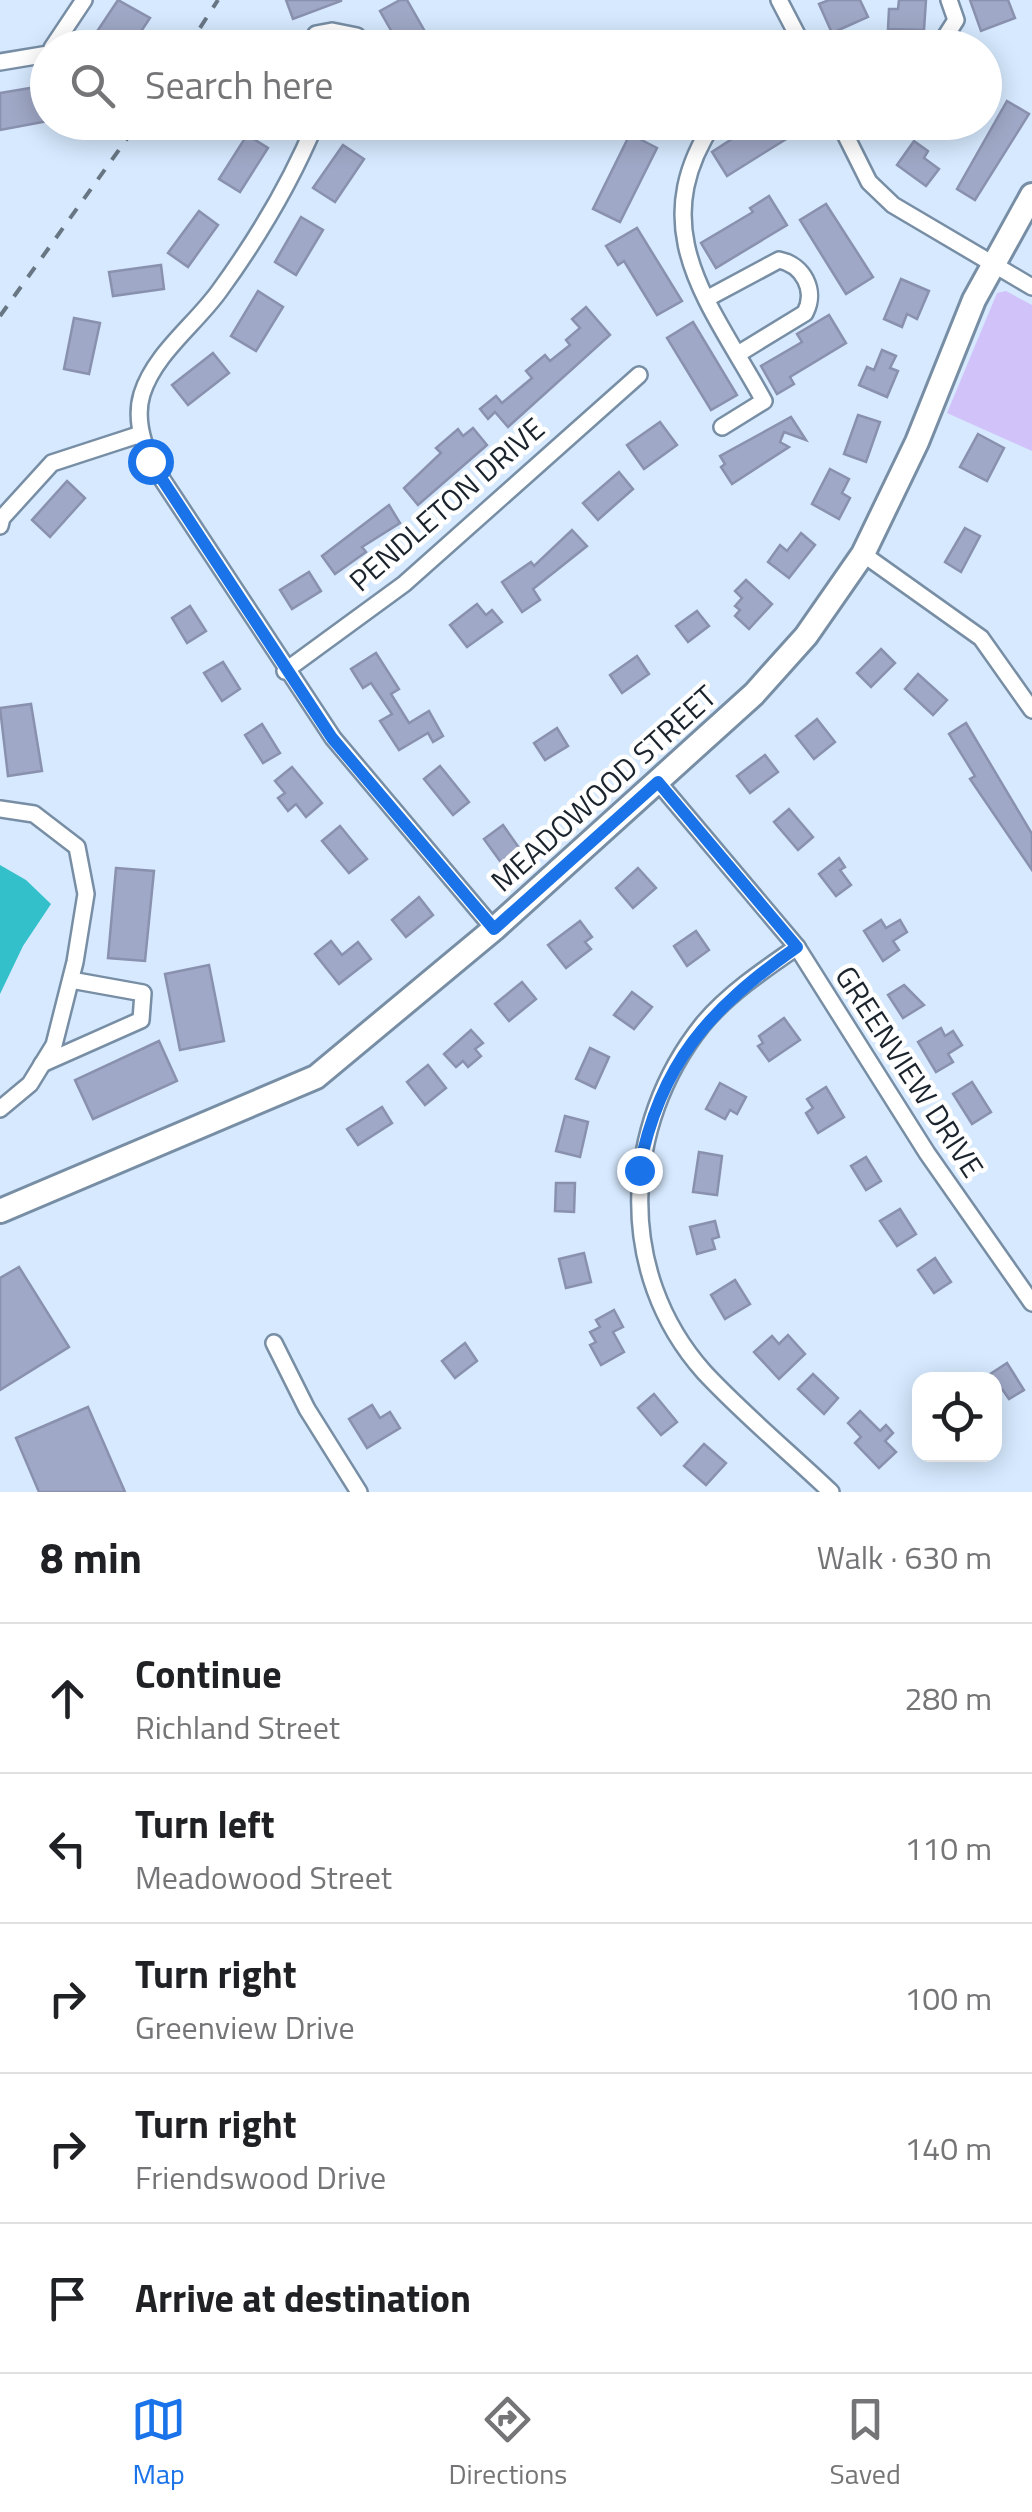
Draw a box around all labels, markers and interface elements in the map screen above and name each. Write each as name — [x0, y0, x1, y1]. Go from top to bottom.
search box — [30, 30, 1002, 140]
text: Search here — [145, 56, 333, 114]
icon: search — [65, 58, 120, 113]
street label: PENDLETON DRIVE — [338, 406, 554, 602]
route start — [128, 439, 174, 485]
street label: MEADOWOOD STREET — [480, 674, 727, 902]
street label: GREENVIEW DRIVE — [824, 956, 996, 1186]
route end — [617, 1148, 663, 1194]
map controls — [912, 1372, 1002, 1462]
button: locate — [912, 1372, 1002, 1462]
text: 8 min — [40, 1525, 142, 1589]
text: Walk · 630 m — [817, 1533, 992, 1581]
text: Continue — [135, 1645, 282, 1703]
icon: ahead — [40, 1671, 95, 1726]
text: 280 m — [904, 1674, 992, 1722]
text: Richland Street — [135, 1703, 340, 1751]
text: Turn left — [135, 1795, 275, 1853]
icon: left — [40, 1821, 95, 1876]
text: 110 m — [904, 1824, 992, 1872]
text: Meadowood Street — [135, 1853, 392, 1901]
text: Turn right — [135, 1945, 297, 2003]
icon: right — [40, 1971, 95, 2026]
text: 100 m — [904, 1974, 992, 2022]
text: Greenview Drive — [135, 2003, 355, 2051]
text: Turn right — [135, 2095, 297, 2153]
icon: right — [40, 2121, 95, 2176]
text: 140 m — [904, 2124, 992, 2172]
text: Friendswood Drive — [135, 2153, 386, 2201]
text: Arrive at destination — [135, 2269, 471, 2327]
icon: arrive — [40, 2271, 95, 2326]
tab: Map — [131, 2392, 186, 2495]
tab: Directions — [448, 2392, 567, 2495]
tab: Saved — [830, 2392, 901, 2495]

